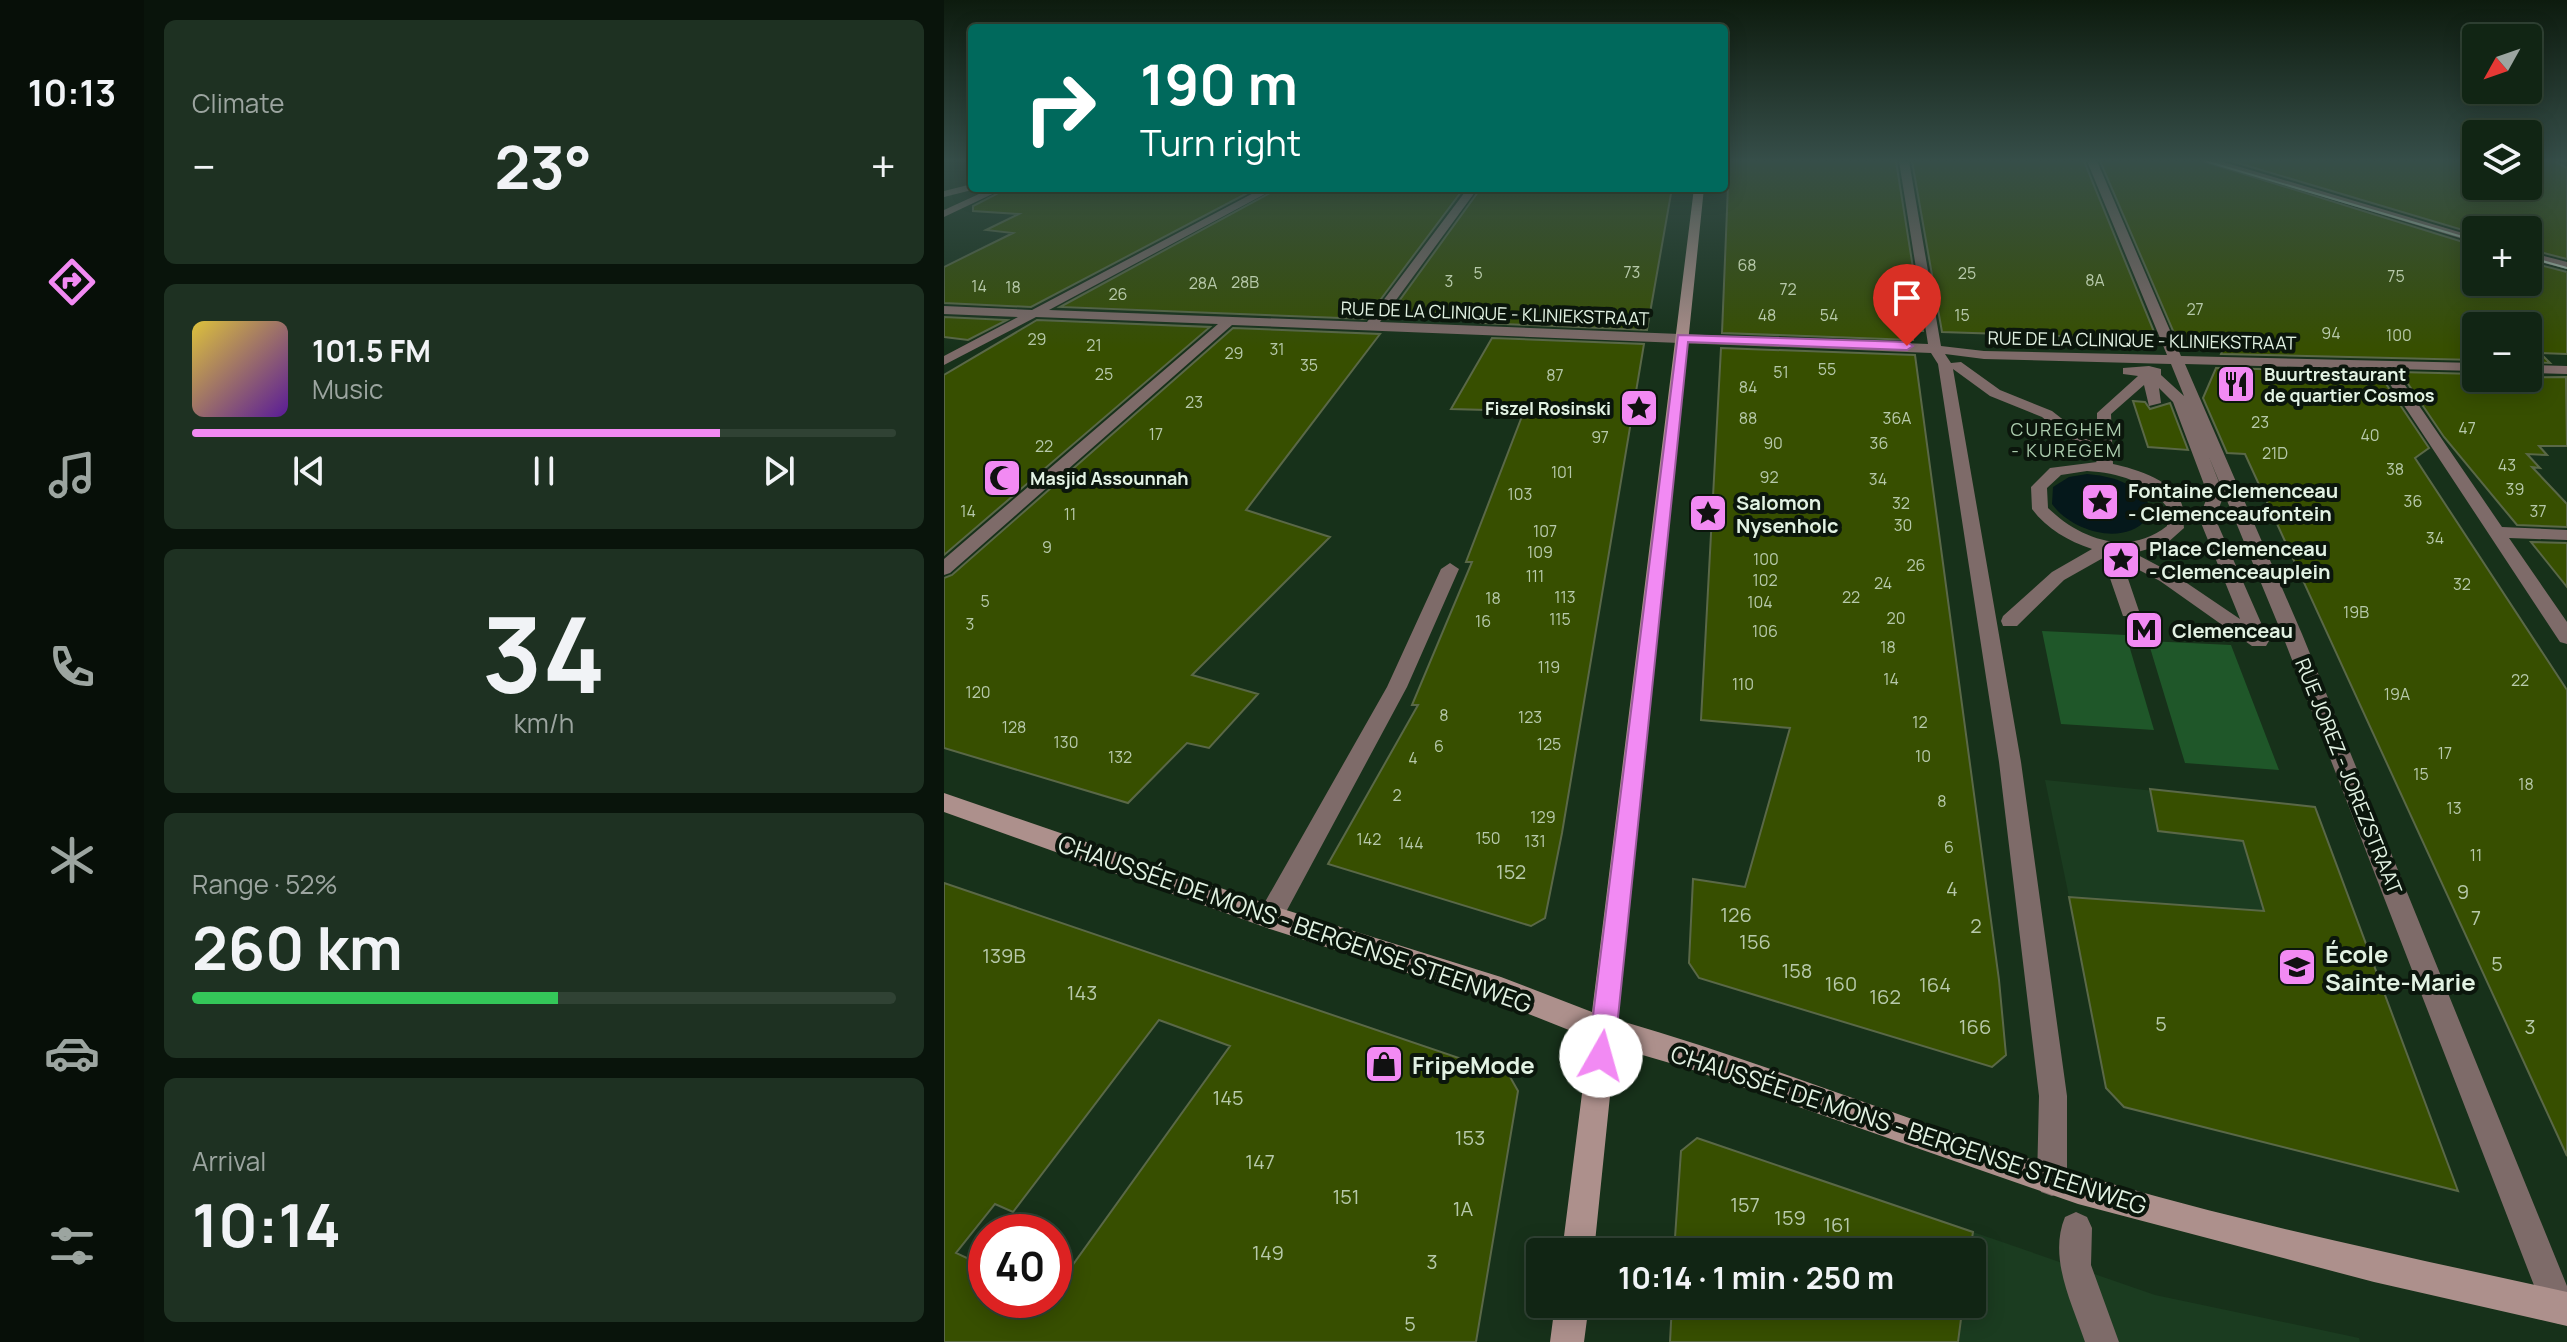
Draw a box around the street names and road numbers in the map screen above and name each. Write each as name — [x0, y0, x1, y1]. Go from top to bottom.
street label: RUE DE LA CLINIQUE - KLINIEKSTRAAT — [1340, 296, 1650, 330]
street label: RUE DE LA CLINIQUE - KLINIEKSTRAAT — [1987, 325, 2297, 355]
street label: RUE JOREZ - JOREZSTRAAT — [2289, 654, 2409, 898]
street label: CHAUSSÉE DE MONS - BERGENSE STEENWEG — [1054, 826, 1536, 1020]
street label: CHAUSSÉE DE MONS - BERGENSE STEENWEG — [1667, 1036, 2151, 1222]

